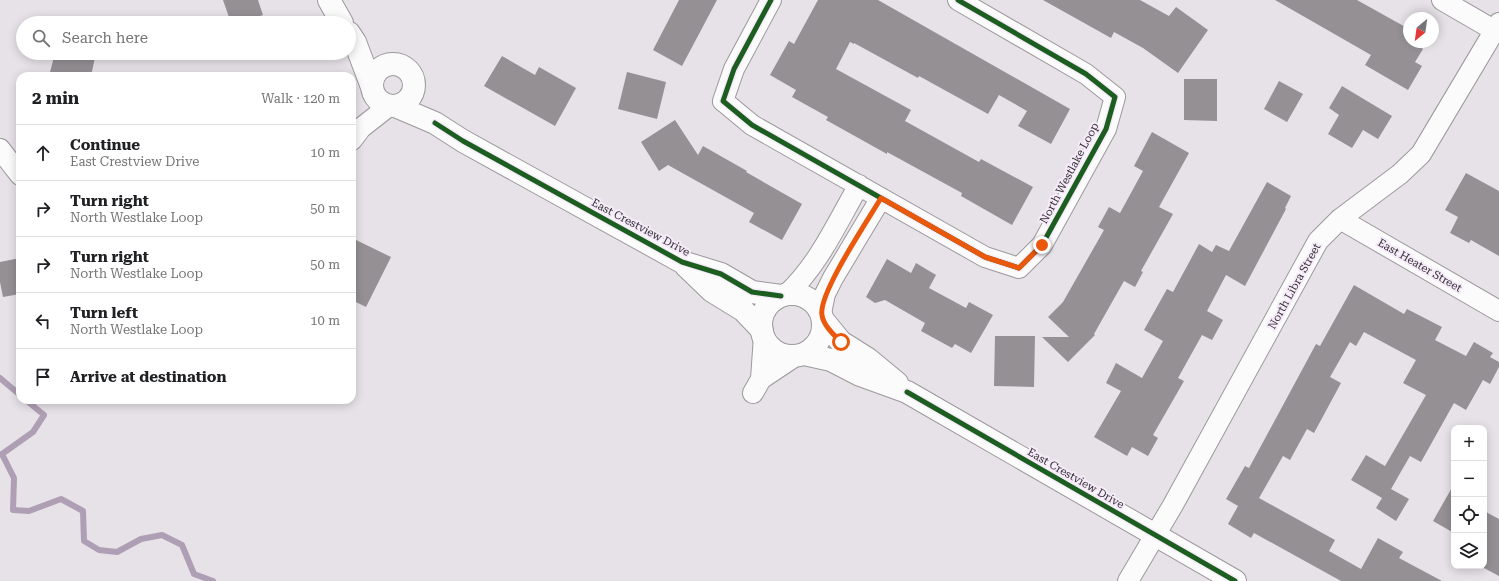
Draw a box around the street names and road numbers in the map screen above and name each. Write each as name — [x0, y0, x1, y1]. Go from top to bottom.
street label: North Westlake Loop — [1037, 120, 1102, 226]
street label: East Crestview Drive — [589, 196, 692, 259]
street label: East Heater Street — [1375, 236, 1464, 295]
street label: North Libra Street — [1265, 241, 1323, 331]
street label: East Crestview Drive — [1025, 445, 1126, 511]

